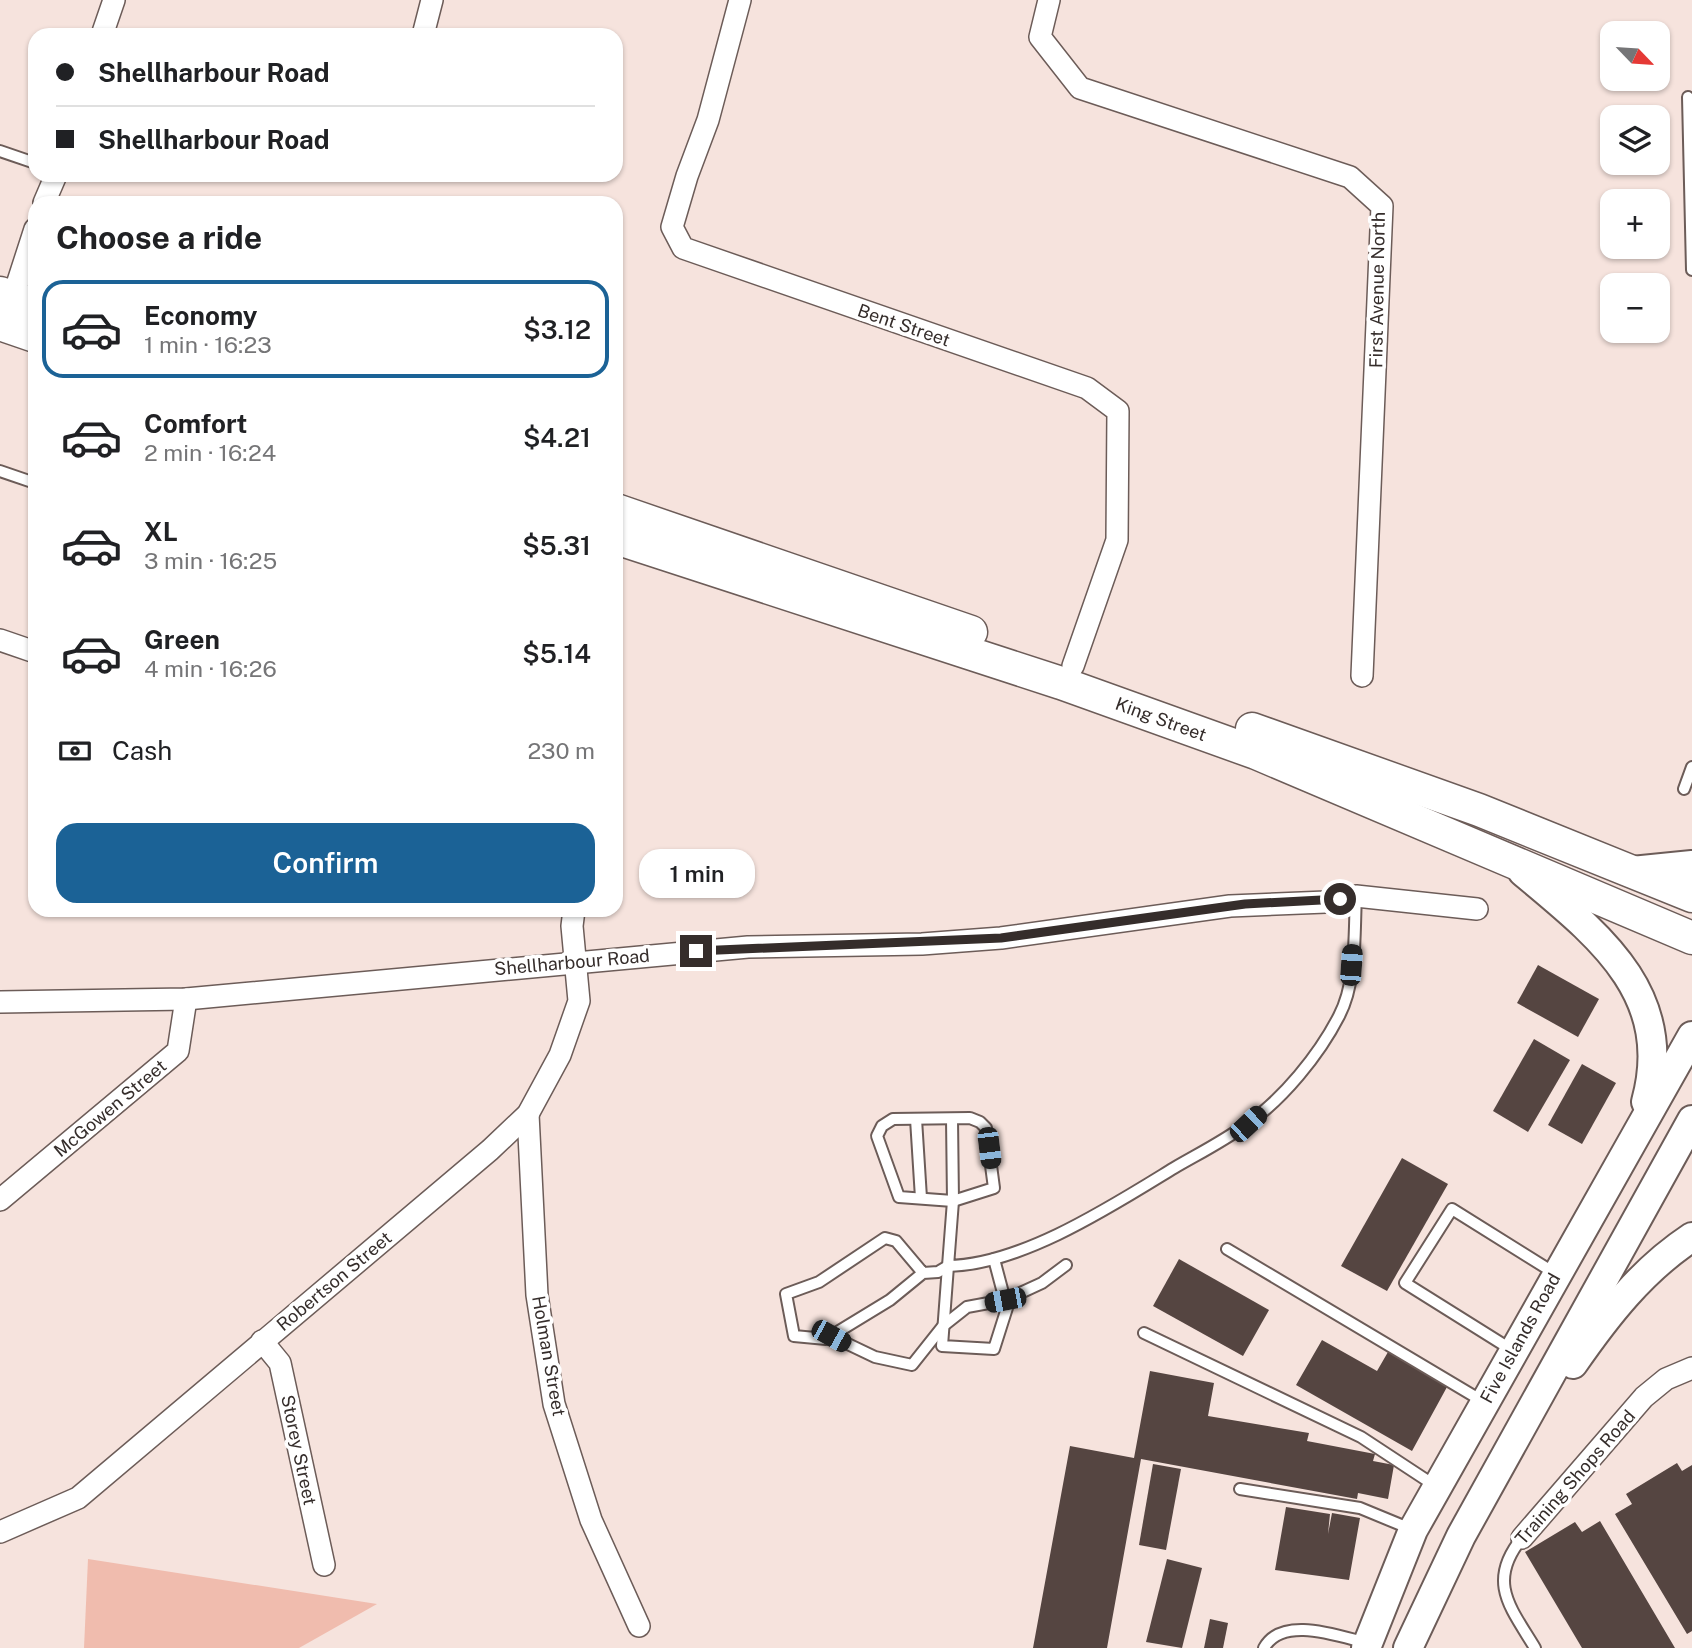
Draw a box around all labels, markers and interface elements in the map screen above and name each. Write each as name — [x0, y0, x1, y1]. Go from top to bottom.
north arrow — [1600, 21, 1670, 91]
map controls — [1600, 21, 1670, 343]
text: Shellharbour Road — [98, 57, 330, 88]
button: layers — [1600, 105, 1670, 175]
text: Shellharbour Road — [98, 124, 330, 155]
button: + — [1600, 189, 1670, 259]
street label: First Avenue North — [1365, 212, 1389, 368]
text: Choose a ride — [56, 219, 262, 256]
button: − — [1600, 273, 1670, 343]
icon: car — [60, 298, 123, 361]
street label: Bent Street — [855, 299, 953, 351]
text: Economy — [144, 300, 257, 331]
text: $3.12 — [523, 314, 591, 345]
text: 1 min · 16:23 — [144, 331, 272, 358]
icon: car — [60, 406, 123, 469]
text: Comfort — [144, 408, 247, 439]
text: $4.21 — [523, 422, 591, 453]
text: 2 min · 16:24 — [144, 439, 276, 466]
icon: car — [60, 514, 123, 577]
text: XL — [144, 516, 178, 547]
text: $5.31 — [522, 530, 591, 561]
text: 3 min · 16:25 — [144, 547, 277, 574]
icon: car — [60, 622, 123, 685]
text: Green — [144, 624, 220, 655]
text: $5.14 — [522, 638, 591, 669]
text: 4 min · 16:26 — [144, 655, 277, 682]
street label: King Street — [1113, 693, 1209, 745]
icon: cash — [56, 732, 94, 770]
text: Cash — [112, 735, 172, 766]
text: 230 m — [527, 737, 595, 764]
button: Confirm — [56, 823, 595, 903]
callout: 1 min — [638, 850, 754, 898]
text: 1 min — [670, 860, 724, 887]
route start — [1324, 883, 1356, 915]
route end — [680, 935, 712, 967]
car — [1340, 943, 1363, 987]
street label: Shellharbour Road — [493, 945, 651, 979]
street label: McGowen Street — [50, 1055, 170, 1161]
car — [1226, 1102, 1271, 1146]
car — [977, 1126, 1002, 1170]
street label: Robertson Street — [272, 1227, 396, 1335]
street label: Five Islands Road — [1476, 1269, 1564, 1407]
car — [983, 1286, 1028, 1314]
street label: Holman Street — [528, 1294, 570, 1418]
car — [808, 1317, 855, 1355]
street label: Storey Street — [277, 1393, 321, 1507]
street label: Training Shops Road — [1511, 1405, 1639, 1549]

